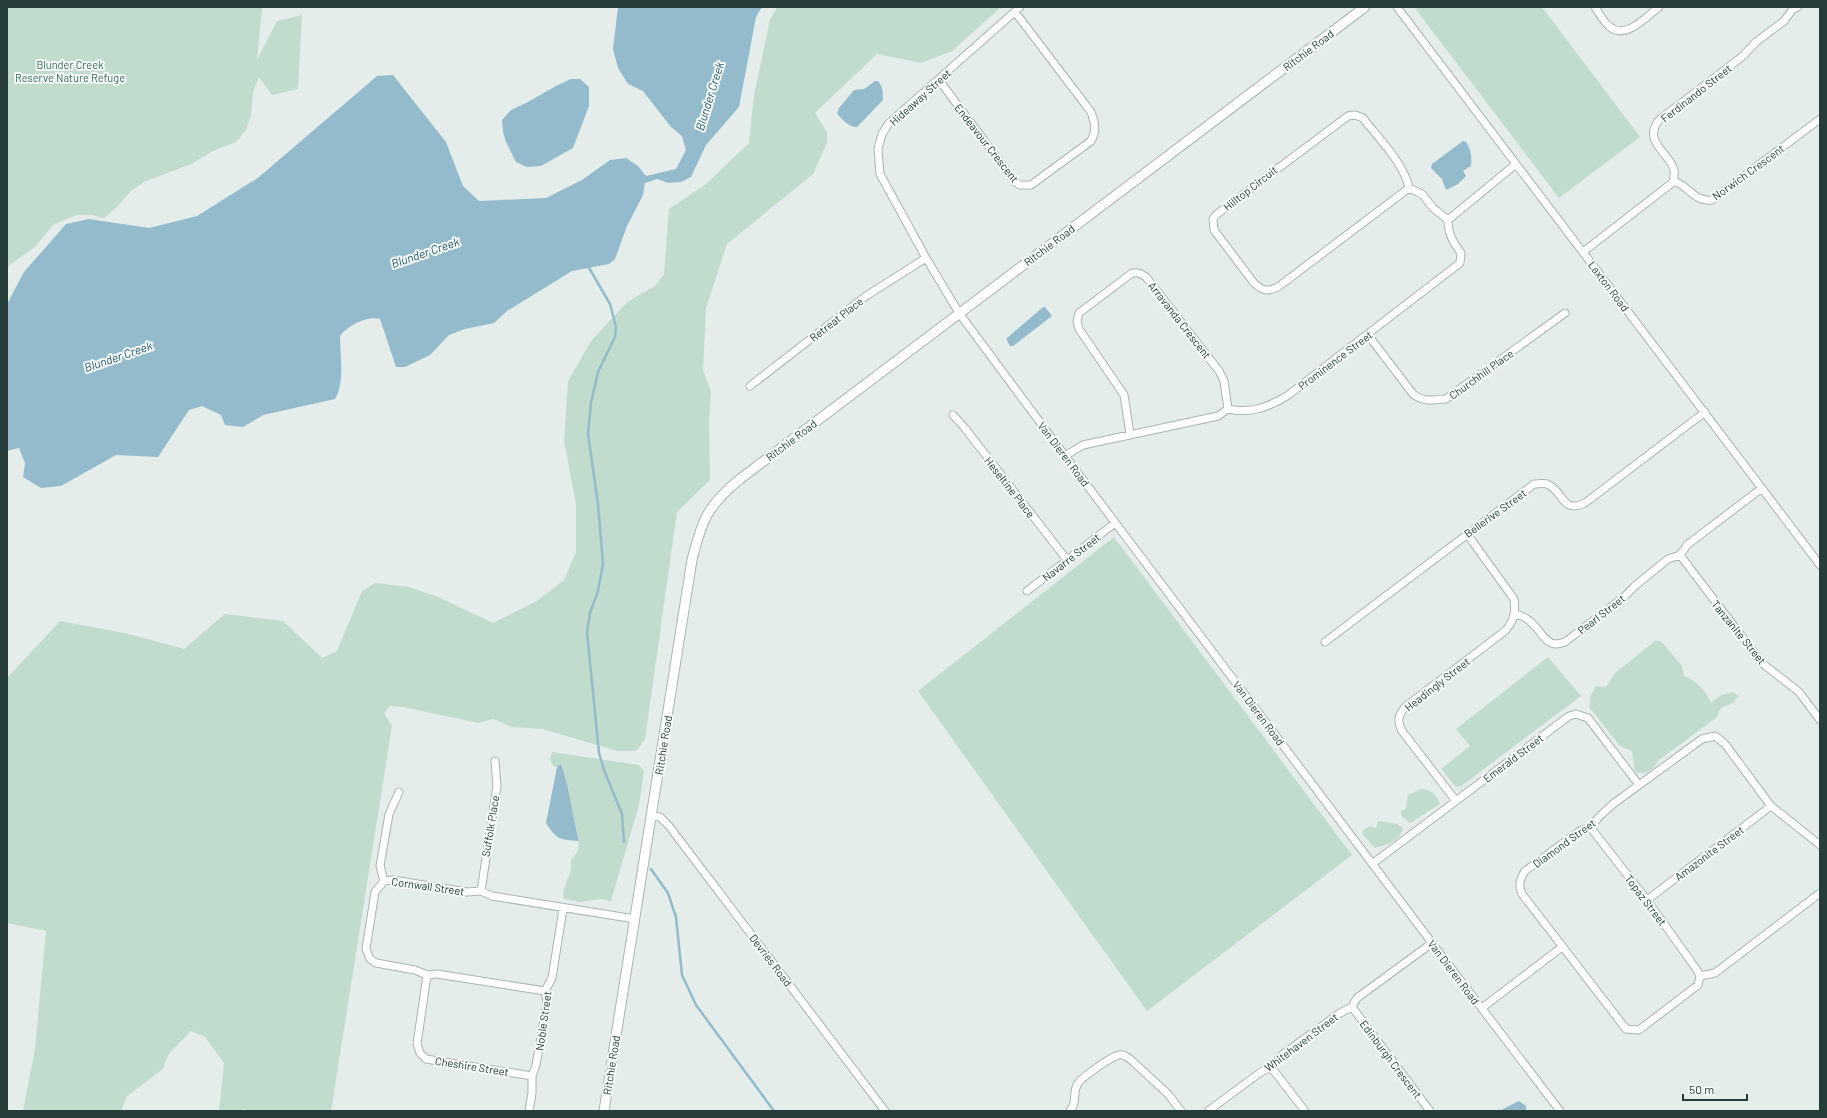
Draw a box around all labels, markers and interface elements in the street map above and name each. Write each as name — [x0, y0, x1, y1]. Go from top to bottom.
street label: Ritchie Road — [1280, 27, 1336, 73]
park label: Blunder Creek Reserve Nature Refuge — [15, 58, 125, 84]
water label: Blunder Creek — [692, 60, 726, 132]
street label: Ferdinando Street — [1658, 61, 1734, 125]
street label: Hideaway Street — [887, 66, 953, 128]
street label: Endeavour Crescent — [952, 101, 1022, 185]
street label: Norwich Crescent — [1710, 142, 1786, 202]
street label: Hilltop Circuit — [1220, 163, 1280, 213]
street label: Ritchie Road — [1021, 222, 1077, 268]
water label: Blunder Creek — [389, 234, 461, 270]
street label: Laxton Road — [1586, 258, 1632, 314]
street label: Arravanda Crescent — [1146, 279, 1214, 361]
street label: Retreat Place — [807, 294, 865, 344]
street label: Prominence Street — [1295, 328, 1375, 392]
water label: Blunder Creek — [82, 338, 154, 374]
street label: Churchhill Place — [1446, 346, 1516, 402]
street label: Ritchie Road — [763, 417, 819, 463]
street label: Van Dieren Road — [1036, 419, 1092, 489]
street label: Heseltine Place — [982, 454, 1038, 520]
street label: Bellerive Street — [1461, 486, 1529, 540]
street label: Navarre Street — [1040, 530, 1102, 584]
street label: Pearl Street — [1575, 591, 1627, 637]
street label: Tanzanite Street — [1709, 597, 1769, 667]
street label: Headingly Street — [1402, 655, 1472, 713]
street label: Van Dieren Road — [1231, 678, 1287, 748]
street label: Ritchie Road — [652, 714, 674, 776]
street label: Emerald Street — [1480, 731, 1546, 785]
street label: Suffolk Place — [479, 794, 501, 858]
street label: Diamond Street — [1530, 816, 1598, 870]
street label: Amazonite Street — [1672, 823, 1746, 883]
street label: Topaz Street — [1623, 872, 1669, 928]
street label: Cornwall Street — [391, 874, 465, 898]
street label: Devries Road — [747, 931, 795, 989]
street label: Van Dieren Road — [1426, 937, 1482, 1007]
street label: Noble Street — [532, 990, 554, 1052]
street label: Whitehaven Street — [1262, 1010, 1340, 1074]
street label: Edinburgh Crescent — [1357, 1017, 1425, 1101]
street label: Ritchie Road — [600, 1034, 622, 1096]
street label: Cheshire Street — [434, 1054, 510, 1078]
scale bar — [1683, 1076, 1747, 1102]
text: 50 m — [1689, 1082, 1714, 1096]

